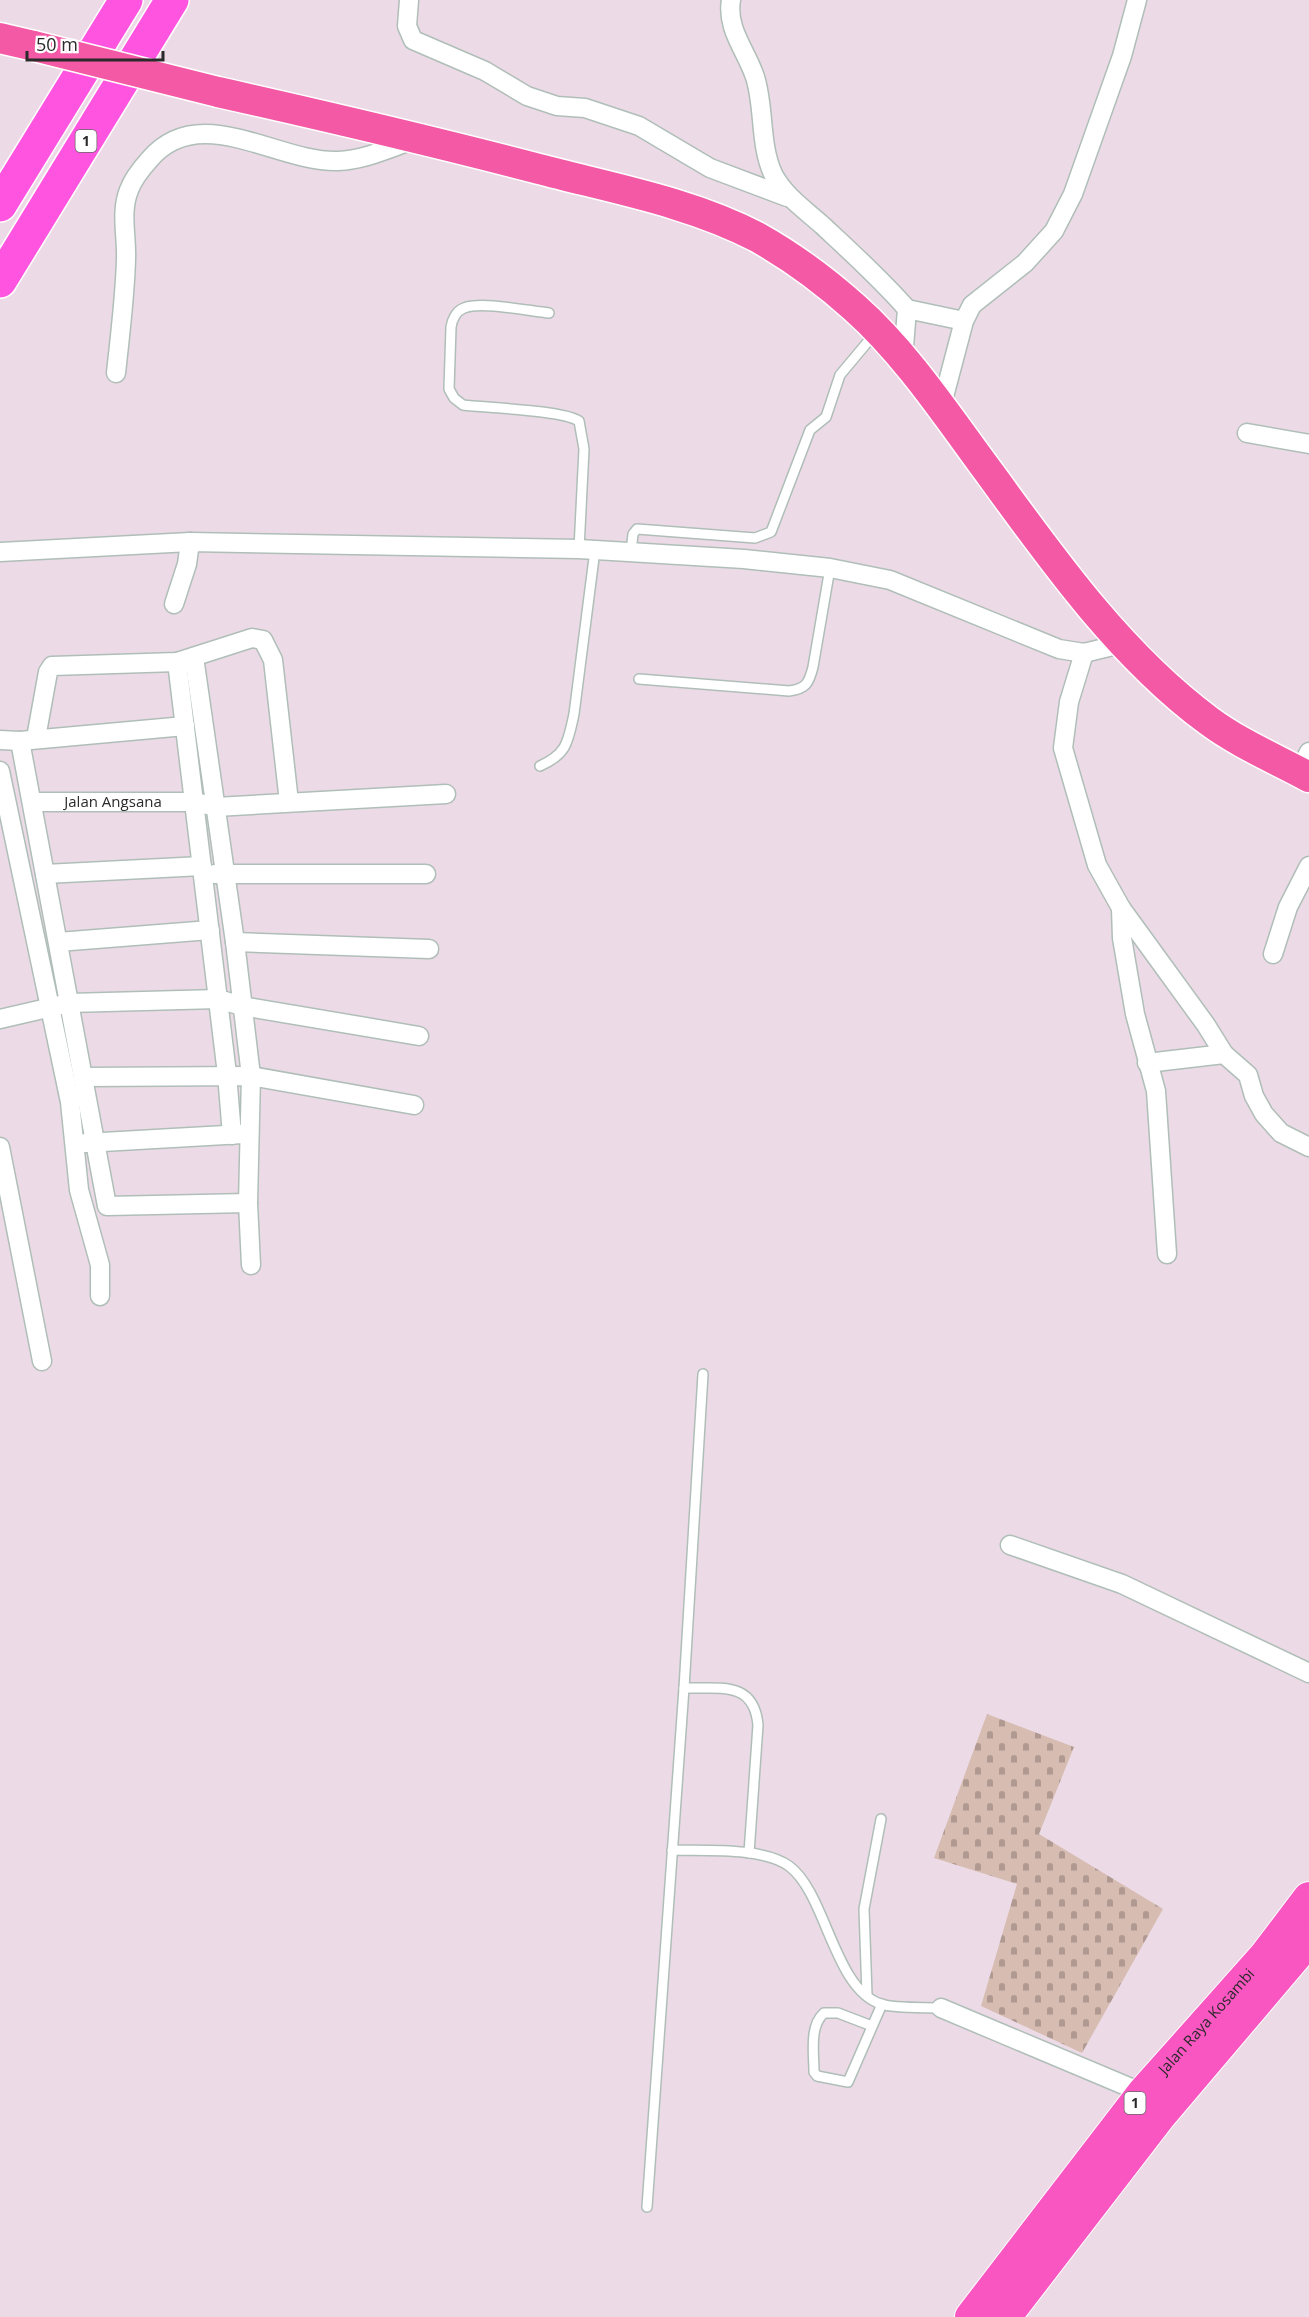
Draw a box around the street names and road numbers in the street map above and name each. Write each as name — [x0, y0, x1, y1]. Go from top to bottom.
road number: 1 — [76, 130, 97, 152]
street label: Jalan Angsana — [62, 791, 162, 811]
street label: Jalan Raya Kosambi — [1152, 1964, 1258, 2080]
road number: 1 — [1124, 2092, 1146, 2114]

